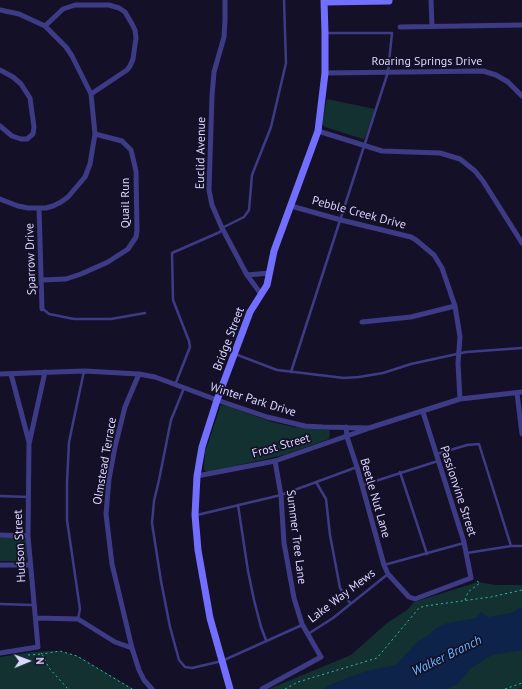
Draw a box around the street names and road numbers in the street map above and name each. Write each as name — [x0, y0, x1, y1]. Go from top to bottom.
street label: Roaring Springs Drive — [372, 55, 482, 69]
street label: Euclid Avenue — [193, 117, 209, 189]
street label: Quail Run — [119, 178, 133, 228]
street label: Pebble Creek Drive — [310, 194, 408, 232]
street label: Sparrow Drive — [23, 223, 39, 295]
street label: Bridge Street — [210, 305, 248, 373]
street label: Winter Park Drive — [208, 380, 298, 420]
street label: Olmstead Terrace — [90, 416, 120, 506]
street label: Frost Street — [250, 431, 312, 461]
street label: Passionvine Street — [437, 444, 479, 538]
street label: Beetle Nut Lane — [357, 456, 393, 540]
street label: Summer Tree Lane — [283, 489, 309, 585]
street label: Hudson Street — [11, 509, 29, 583]
street label: Lake Way Mews — [306, 566, 378, 626]

